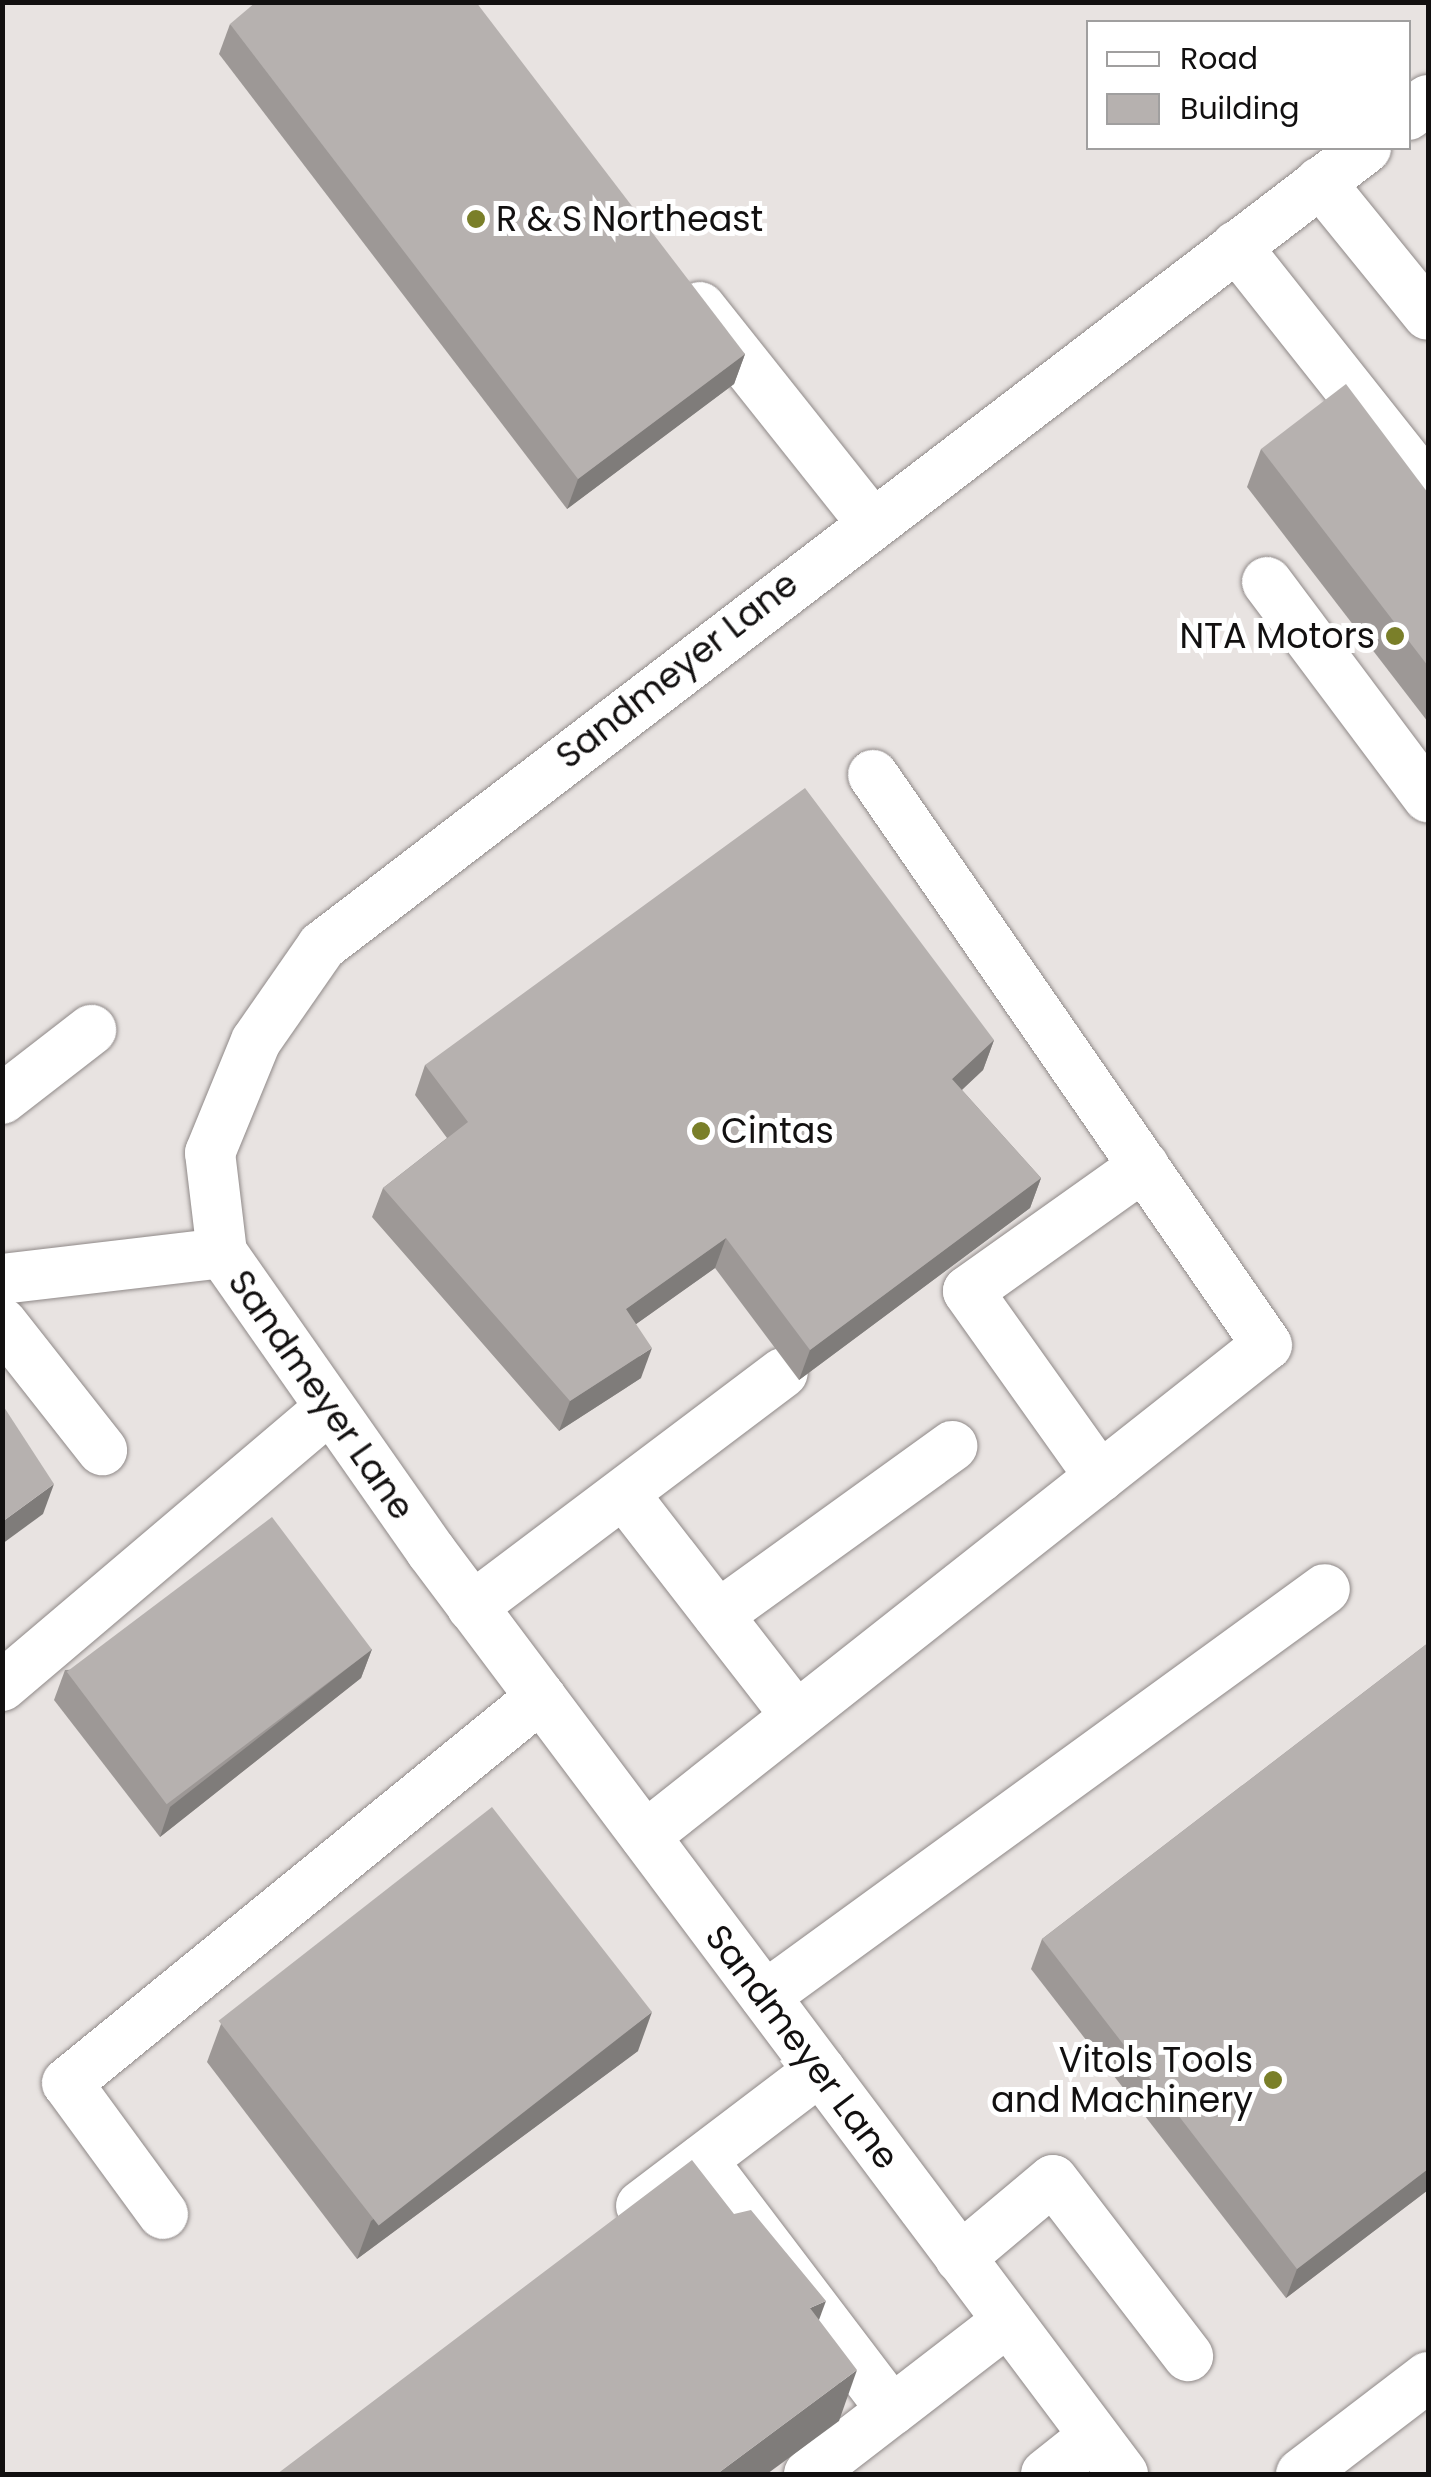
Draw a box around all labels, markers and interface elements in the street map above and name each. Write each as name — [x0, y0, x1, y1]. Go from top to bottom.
legend — [1086, 20, 1411, 150]
text: Road — [1180, 37, 1258, 80]
text: Building — [1180, 87, 1300, 130]
place label: R & S Northeast — [496, 198, 763, 240]
marker: R & S Northeast — [465, 208, 487, 230]
street label: Sandmeyer Lane — [548, 563, 806, 777]
place label: NTA Motors — [1180, 615, 1375, 657]
marker: NTA Motors — [1384, 625, 1406, 647]
place label: Cintas — [721, 1110, 834, 1152]
marker: Cintas — [690, 1120, 712, 1142]
street label: Sandmeyer Lane — [219, 1262, 423, 1528]
street label: Sandmeyer Lane — [697, 1917, 907, 2177]
place label: Vitols Tools and Machinery — [991, 2039, 1253, 2121]
marker: Vitols Tools and Machinery — [1262, 2069, 1284, 2091]

